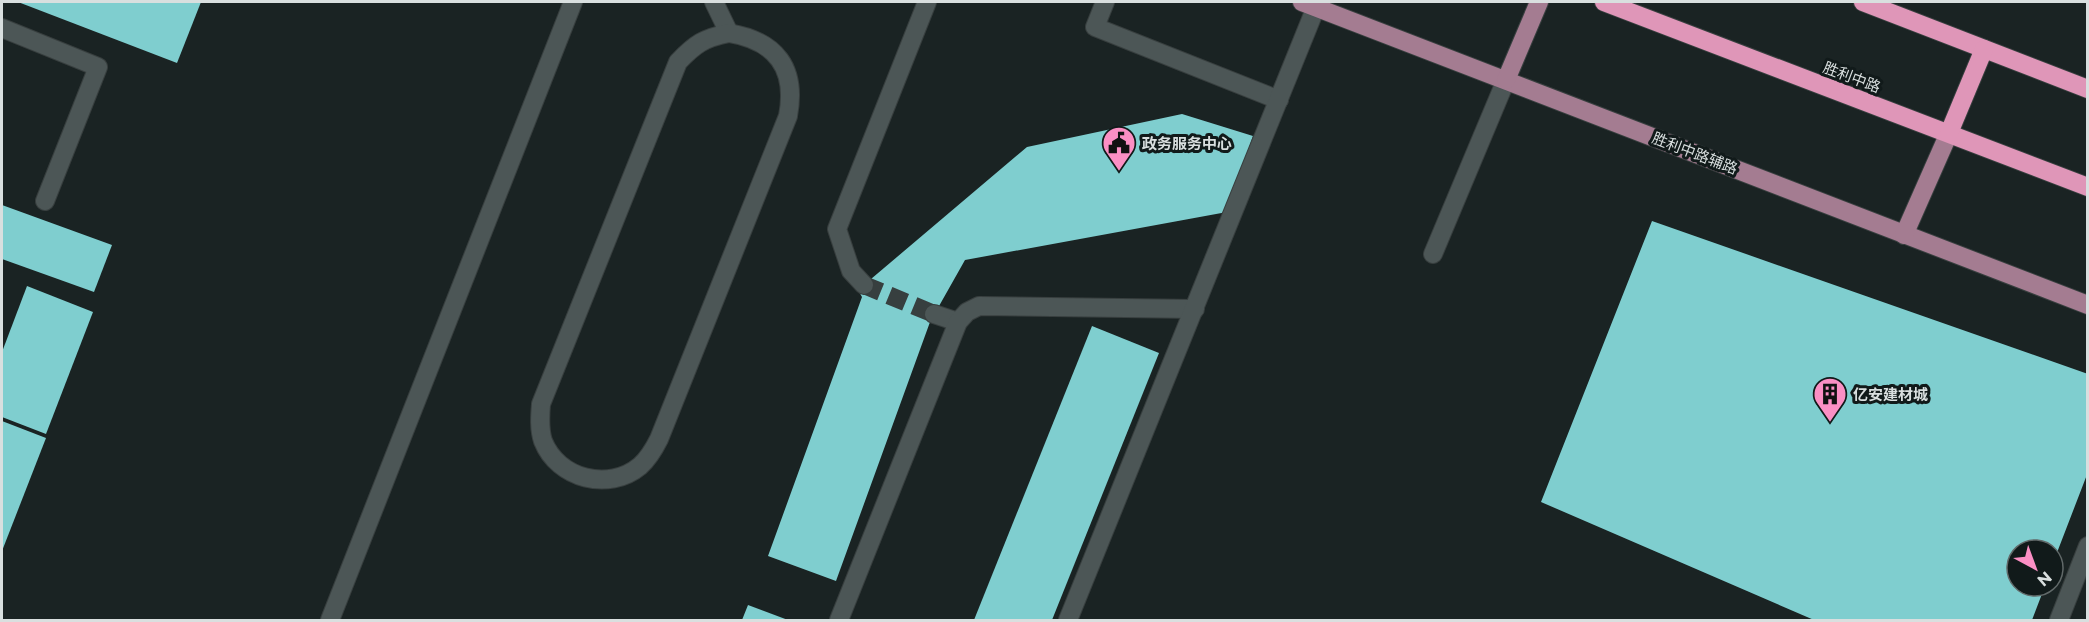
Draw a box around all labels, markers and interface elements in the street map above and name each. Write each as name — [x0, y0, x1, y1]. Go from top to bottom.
street label: 胜利中路 — [1821, 57, 1883, 97]
public building icon: 政务服务中心 — [1101, 125, 1137, 172]
street label: 胜利中路辅路 — [1650, 128, 1740, 178]
place label: 政务服务中心 — [1142, 134, 1232, 153]
building icon: 亿安建材城 — [1812, 376, 1848, 423]
place label: 亿安建材城 — [1853, 385, 1928, 404]
north arrow — [2005, 538, 2065, 598]
text: N — [2033, 568, 2056, 590]

